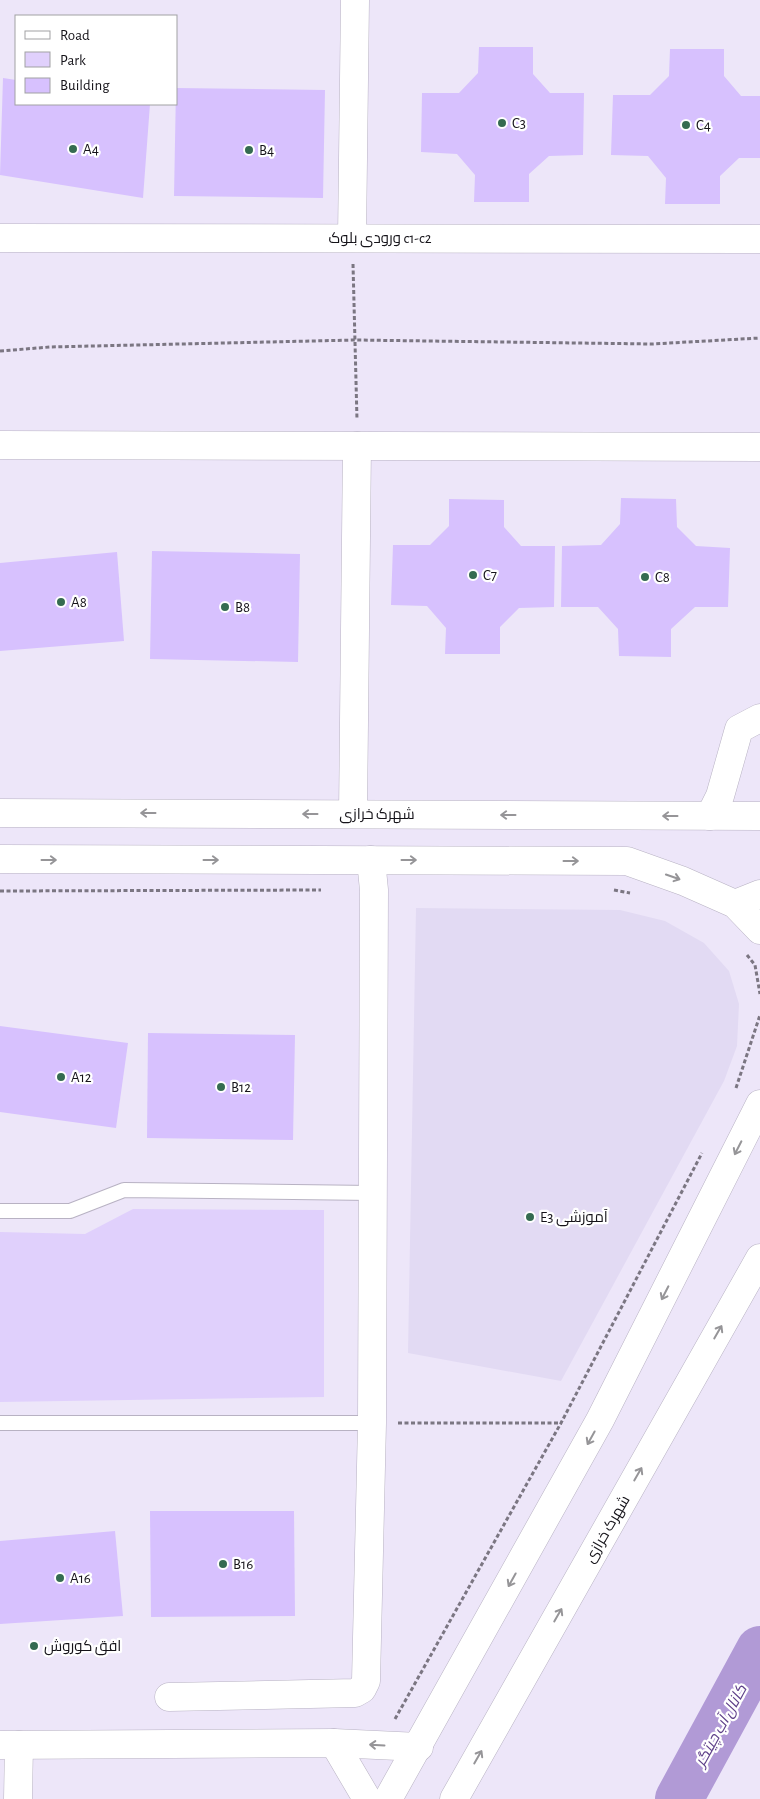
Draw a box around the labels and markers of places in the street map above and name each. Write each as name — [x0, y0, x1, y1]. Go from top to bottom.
place label: C3 — [512, 116, 526, 131]
marker: C3 — [496, 117, 508, 129]
place label: C4 — [696, 118, 711, 133]
marker: C4 — [680, 119, 692, 131]
place label: A4 — [83, 142, 99, 157]
marker: A4 — [67, 143, 79, 155]
place label: B4 — [259, 143, 274, 158]
marker: B4 — [243, 144, 255, 156]
place label: C7 — [483, 568, 497, 583]
marker: C7 — [467, 569, 479, 581]
place label: C8 — [655, 570, 670, 585]
marker: C8 — [639, 571, 651, 583]
place label: A8 — [71, 595, 87, 610]
marker: A8 — [55, 596, 67, 608]
place label: B8 — [235, 600, 250, 615]
marker: B8 — [219, 601, 231, 613]
place label: A12 — [71, 1070, 92, 1085]
marker: A12 — [55, 1071, 67, 1083]
place label: B12 — [231, 1080, 251, 1095]
marker: B12 — [215, 1081, 227, 1093]
place label: E3 آموزشی — [540, 1209, 608, 1227]
marker: E3 آموزشی — [524, 1211, 536, 1223]
place label: B16 — [233, 1557, 253, 1572]
marker: B16 — [217, 1558, 229, 1570]
place label: A16 — [70, 1571, 91, 1586]
marker: A16 — [54, 1572, 66, 1584]
place label: افق کوروش — [44, 1638, 121, 1656]
marker: افق کوروش — [28, 1640, 40, 1652]

